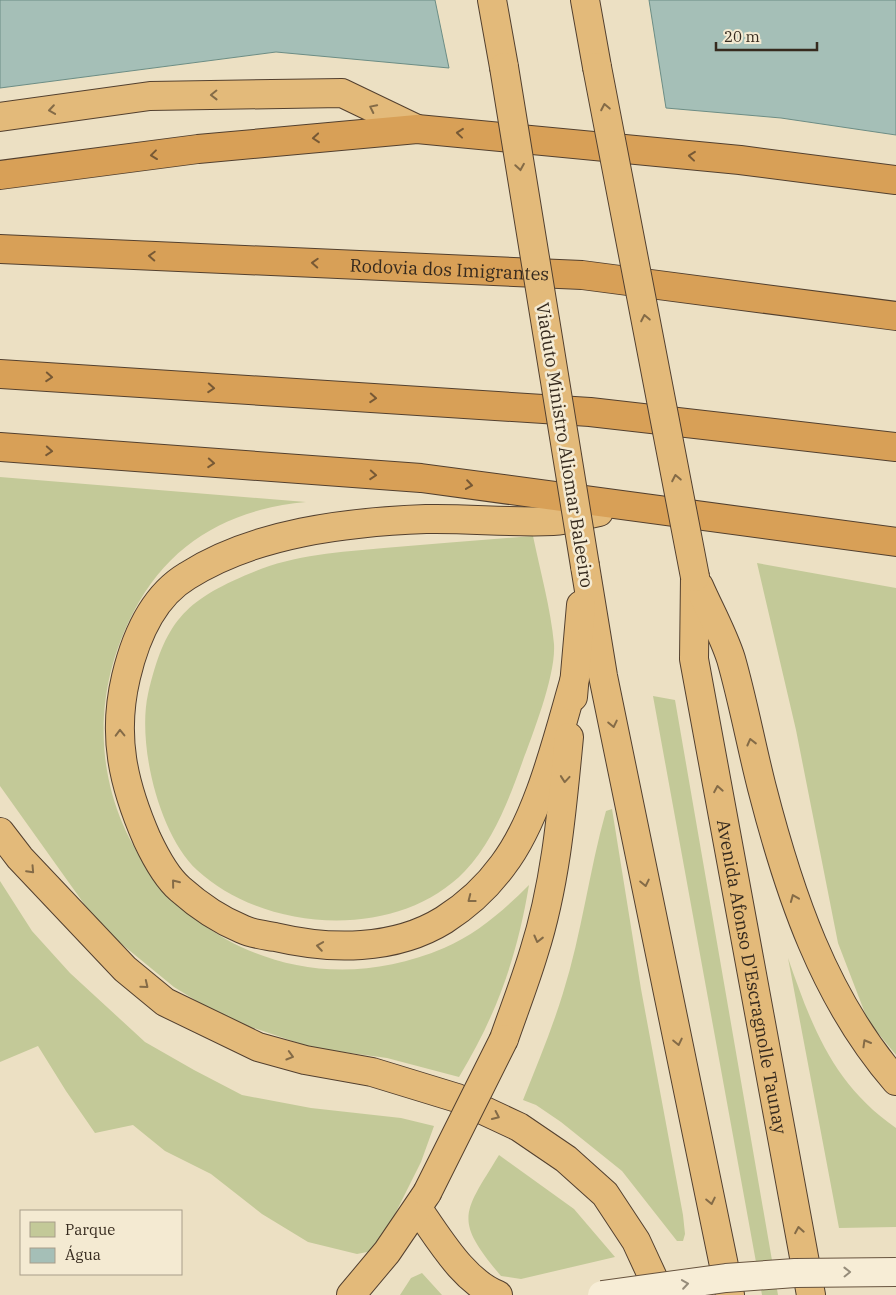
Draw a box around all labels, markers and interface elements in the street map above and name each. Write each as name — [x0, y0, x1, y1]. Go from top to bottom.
scale bar — [716, 20, 817, 52]
text: 20 m — [724, 27, 760, 46]
one-way arrow — [210, 90, 218, 100]
one-way arrow — [600, 103, 611, 111]
one-way arrow — [48, 104, 57, 114]
one-way arrow — [369, 104, 378, 114]
one-way arrow — [456, 128, 464, 139]
one-way arrow — [312, 133, 320, 144]
one-way arrow — [150, 149, 158, 160]
one-way arrow — [687, 151, 695, 162]
one-way arrow — [515, 162, 525, 171]
one-way arrow — [148, 250, 156, 261]
street label: Rodovia dos Imigrantes — [349, 253, 550, 285]
one-way arrow — [310, 258, 318, 268]
street label: Viaduto Ministro Aliomar Baleeiro — [531, 301, 599, 589]
one-way arrow — [641, 314, 651, 323]
one-way arrow — [45, 372, 53, 383]
one-way arrow — [207, 382, 215, 393]
one-way arrow — [369, 393, 377, 404]
one-way arrow — [45, 445, 53, 456]
one-way arrow — [207, 457, 215, 468]
one-way arrow — [369, 469, 377, 480]
one-way arrow — [671, 473, 682, 482]
one-way arrow — [465, 479, 473, 490]
one-way arrow — [607, 720, 617, 728]
one-way arrow — [115, 729, 125, 736]
one-way arrow — [746, 737, 757, 746]
one-way arrow — [560, 775, 571, 783]
one-way arrow — [713, 784, 724, 793]
street label: Avenida Afonso D'Escragnolle Taunay — [712, 817, 793, 1136]
one-way arrow — [25, 864, 34, 873]
one-way arrow — [171, 879, 180, 888]
one-way arrow — [640, 879, 650, 888]
one-way arrow — [467, 893, 477, 902]
one-way arrow — [789, 894, 800, 903]
one-way arrow — [533, 935, 544, 944]
one-way arrow — [316, 941, 325, 951]
one-way arrow — [139, 980, 148, 988]
one-way arrow — [673, 1038, 683, 1047]
one-way arrow — [862, 1040, 872, 1049]
one-way arrow — [286, 1050, 294, 1061]
one-way arrow — [490, 1110, 499, 1120]
one-way arrow — [705, 1197, 716, 1206]
legend — [20, 1210, 182, 1275]
text: Parque — [65, 1220, 115, 1239]
one-way arrow — [795, 1225, 805, 1234]
text: Água — [65, 1245, 101, 1264]
one-way arrow — [843, 1267, 851, 1278]
one-way arrow — [681, 1279, 689, 1290]

